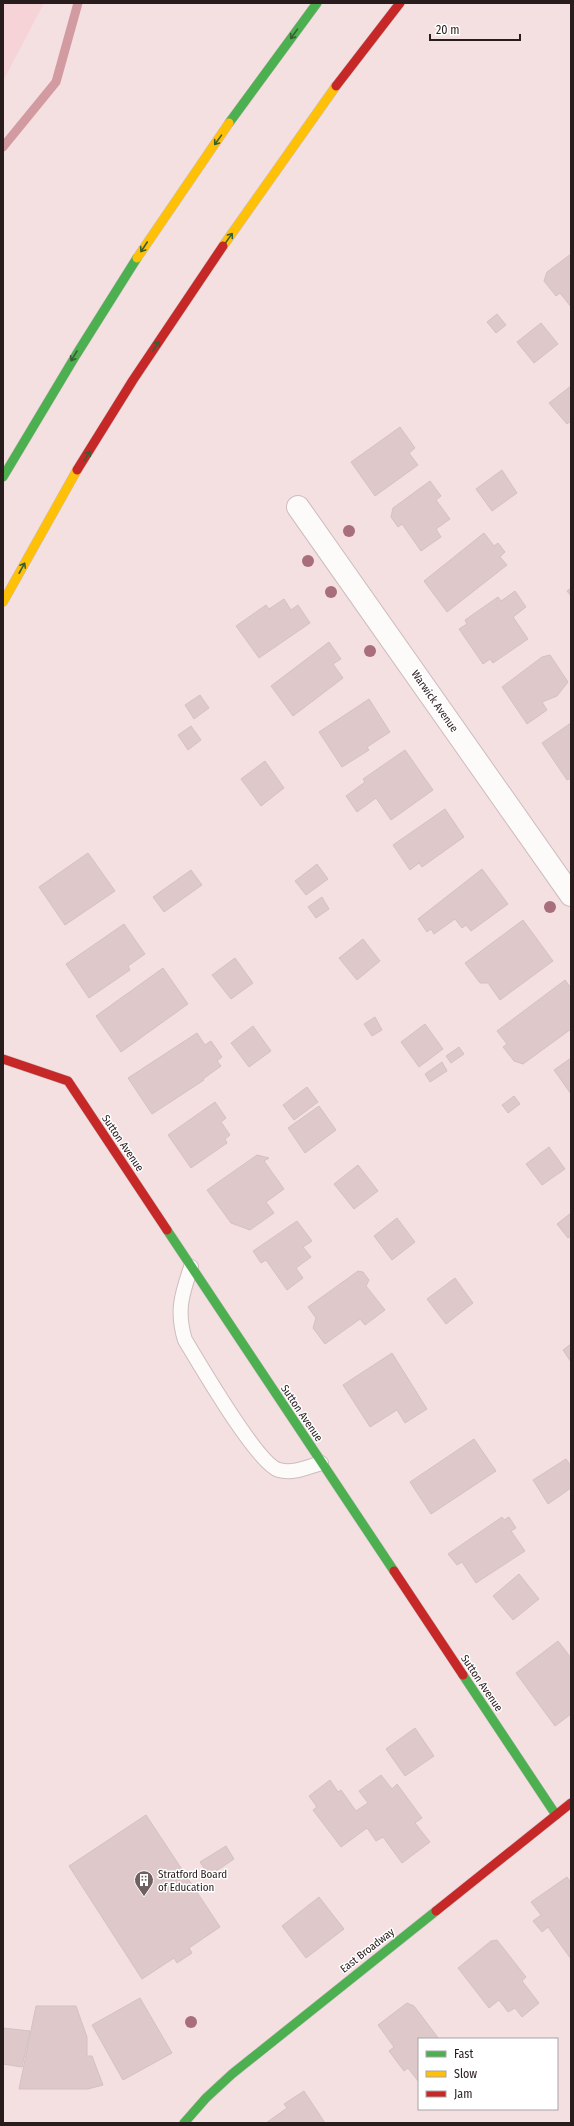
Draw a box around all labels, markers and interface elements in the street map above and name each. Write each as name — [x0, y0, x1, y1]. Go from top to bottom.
scale bar — [430, 16, 520, 42]
text: 20 m — [436, 23, 460, 37]
one-way arrow — [290, 29, 298, 40]
one-way arrow — [214, 134, 222, 145]
one-way arrow — [225, 232, 233, 243]
one-way arrow — [140, 241, 148, 252]
one-way arrow — [152, 340, 160, 351]
one-way arrow — [70, 350, 78, 362]
one-way arrow — [83, 451, 91, 462]
one-way arrow — [18, 562, 26, 574]
street label: Warwick Avenue — [408, 668, 461, 735]
street label: Sutton Avenue — [99, 1113, 146, 1174]
street label: Sutton Avenue — [278, 1383, 325, 1444]
street label: Sutton Avenue — [458, 1653, 505, 1714]
place label: Stratford Board of Education — [158, 1868, 227, 1894]
building icon: Stratford Board of Education — [133, 1869, 155, 1897]
street label: East Broadway — [338, 1925, 397, 1976]
legend — [418, 2038, 558, 2110]
text: Fast — [454, 2047, 473, 2061]
text: Slow — [454, 2067, 477, 2081]
text: Jam — [454, 2087, 472, 2101]

